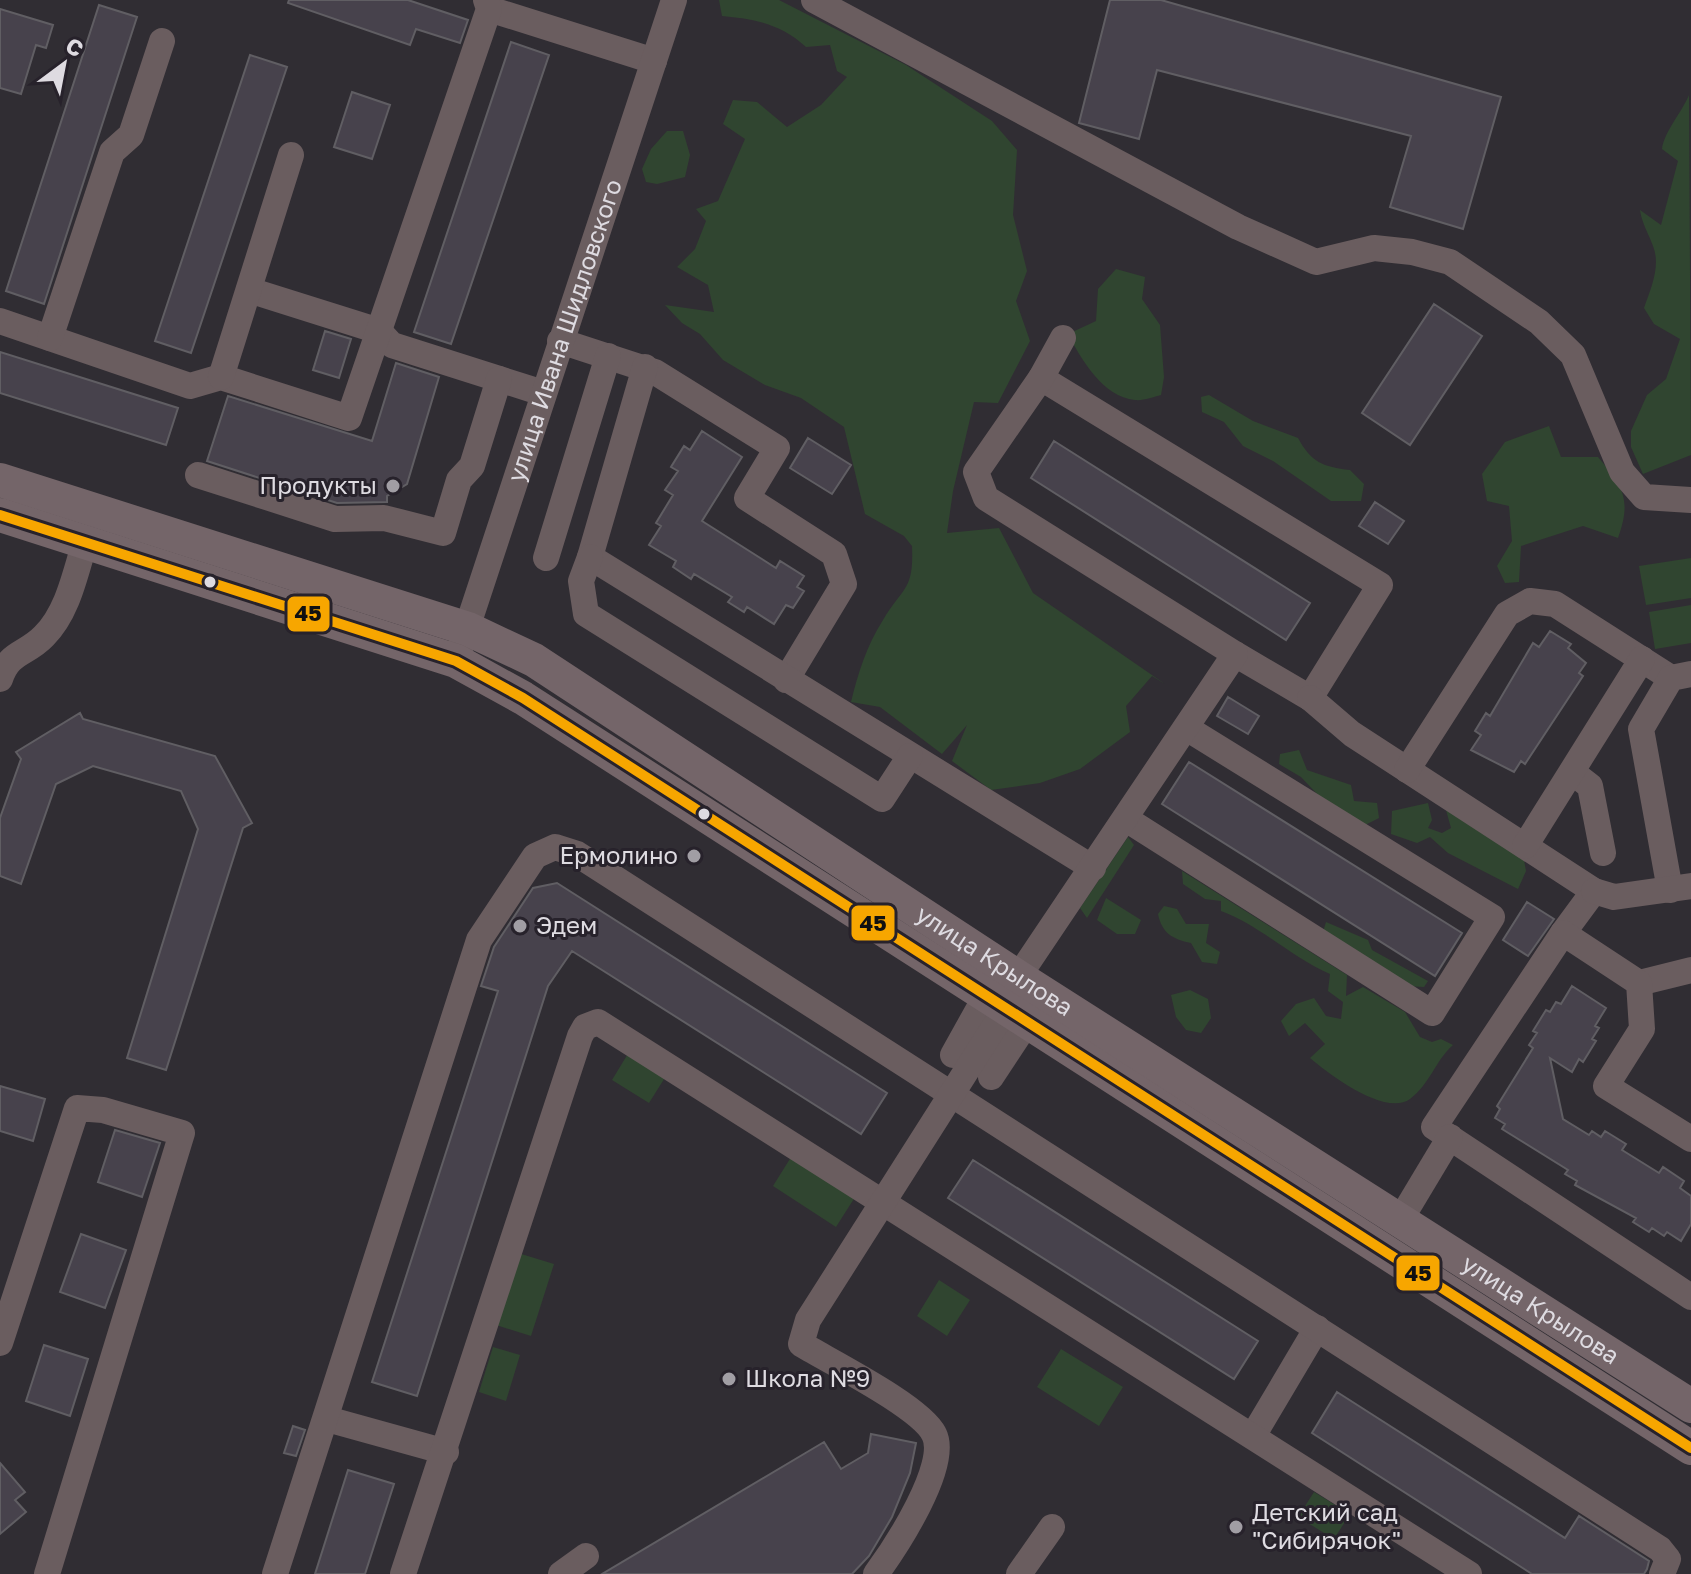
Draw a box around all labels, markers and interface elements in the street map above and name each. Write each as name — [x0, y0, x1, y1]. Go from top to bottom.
north arrow — [24, 24, 104, 104]
text: С — [61, 31, 89, 62]
street label: улица Ивана Шидловского — [500, 175, 627, 485]
place label: Продукты — [259, 470, 377, 499]
marker: Продукты — [384, 477, 402, 495]
unlabelled marker — [202, 574, 218, 590]
line badge: 45 — [286, 595, 331, 633]
text: 45 — [294, 599, 322, 626]
unlabelled marker — [696, 806, 712, 822]
place label: Ермолино — [559, 840, 678, 869]
marker: Ермолино — [685, 847, 703, 865]
street label: улица Крылова — [911, 898, 1079, 1021]
line badge: 45 — [850, 904, 896, 942]
text: 45 — [859, 909, 887, 936]
place label: Эдем — [536, 910, 597, 939]
marker: Эдем — [511, 917, 529, 935]
street label: улица Крылова — [1457, 1248, 1625, 1370]
line badge: 45 — [1395, 1254, 1441, 1292]
text: 45 — [1404, 1259, 1432, 1286]
place label: Школа №9 — [745, 1363, 870, 1392]
marker: Школа №9 — [720, 1370, 738, 1388]
place label: Детский сад "Сибирячок" — [1252, 1497, 1401, 1554]
marker: Детский сад "Сибирячок" — [1227, 1518, 1245, 1536]

